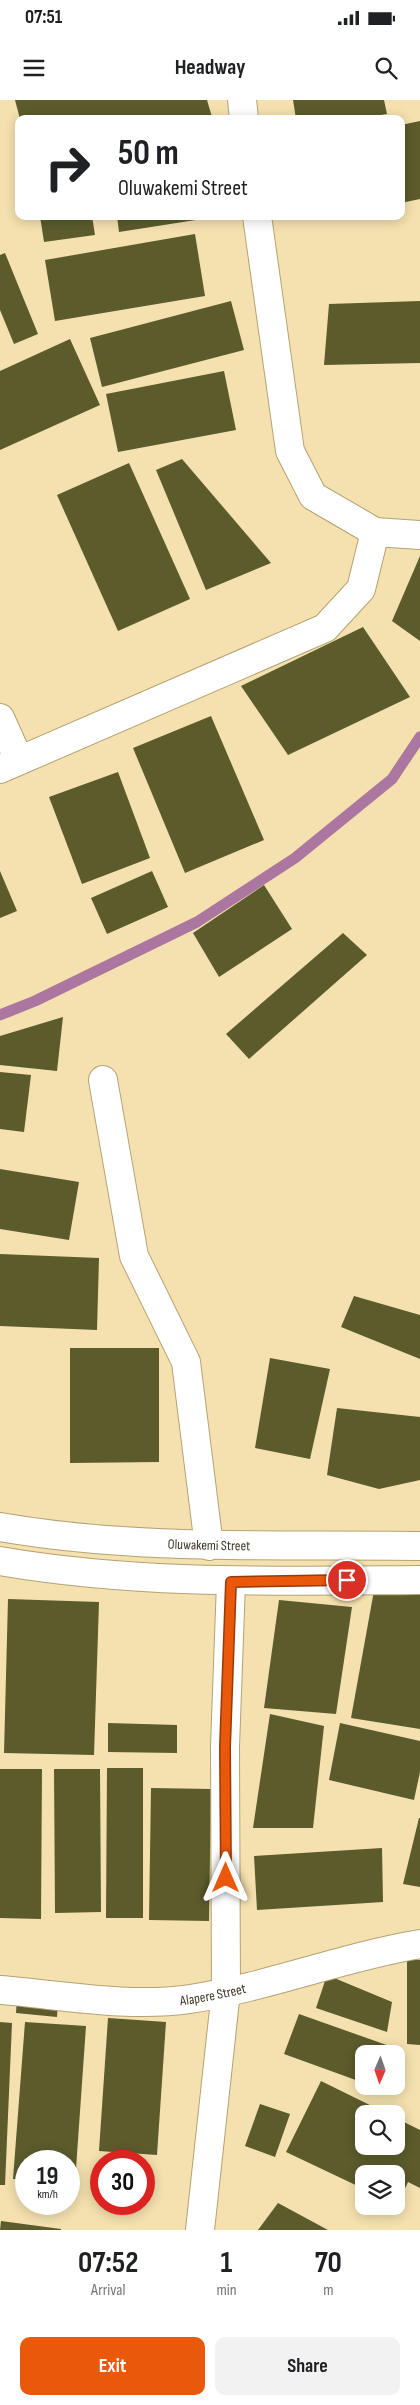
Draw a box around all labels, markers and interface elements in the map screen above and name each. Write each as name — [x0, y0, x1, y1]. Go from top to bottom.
text: 07:51 — [25, 6, 62, 29]
icon: menu — [20, 54, 48, 82]
text: Headway — [175, 54, 245, 81]
icon: search — [372, 54, 400, 82]
text: 50 m — [118, 132, 179, 175]
icon: right — [35, 135, 100, 200]
text: Oluwakemi Street — [118, 175, 248, 202]
street label: Oluwakemi Street — [167, 1535, 250, 1554]
pin — [326, 1559, 368, 1601]
icon: arrive — [333, 1566, 361, 1594]
position arrow — [199, 1851, 251, 1903]
street label: Alapere Street — [178, 1979, 248, 2009]
north arrow — [355, 2045, 405, 2095]
map controls — [355, 2045, 405, 2215]
button: search — [355, 2105, 405, 2155]
speed limit sign: 30 — [90, 2150, 155, 2215]
text: 19 — [37, 2161, 58, 2192]
button: layers — [355, 2165, 405, 2215]
text: km/h — [37, 2187, 58, 2202]
text: 07:52 — [78, 2245, 138, 2281]
text: 1 — [221, 2245, 232, 2281]
text: 70 — [315, 2245, 342, 2281]
text: Arrival — [91, 2281, 125, 2300]
text: min — [216, 2281, 237, 2300]
text: m — [323, 2281, 333, 2300]
button: Exit — [20, 2337, 205, 2395]
button: Share — [215, 2337, 400, 2395]

